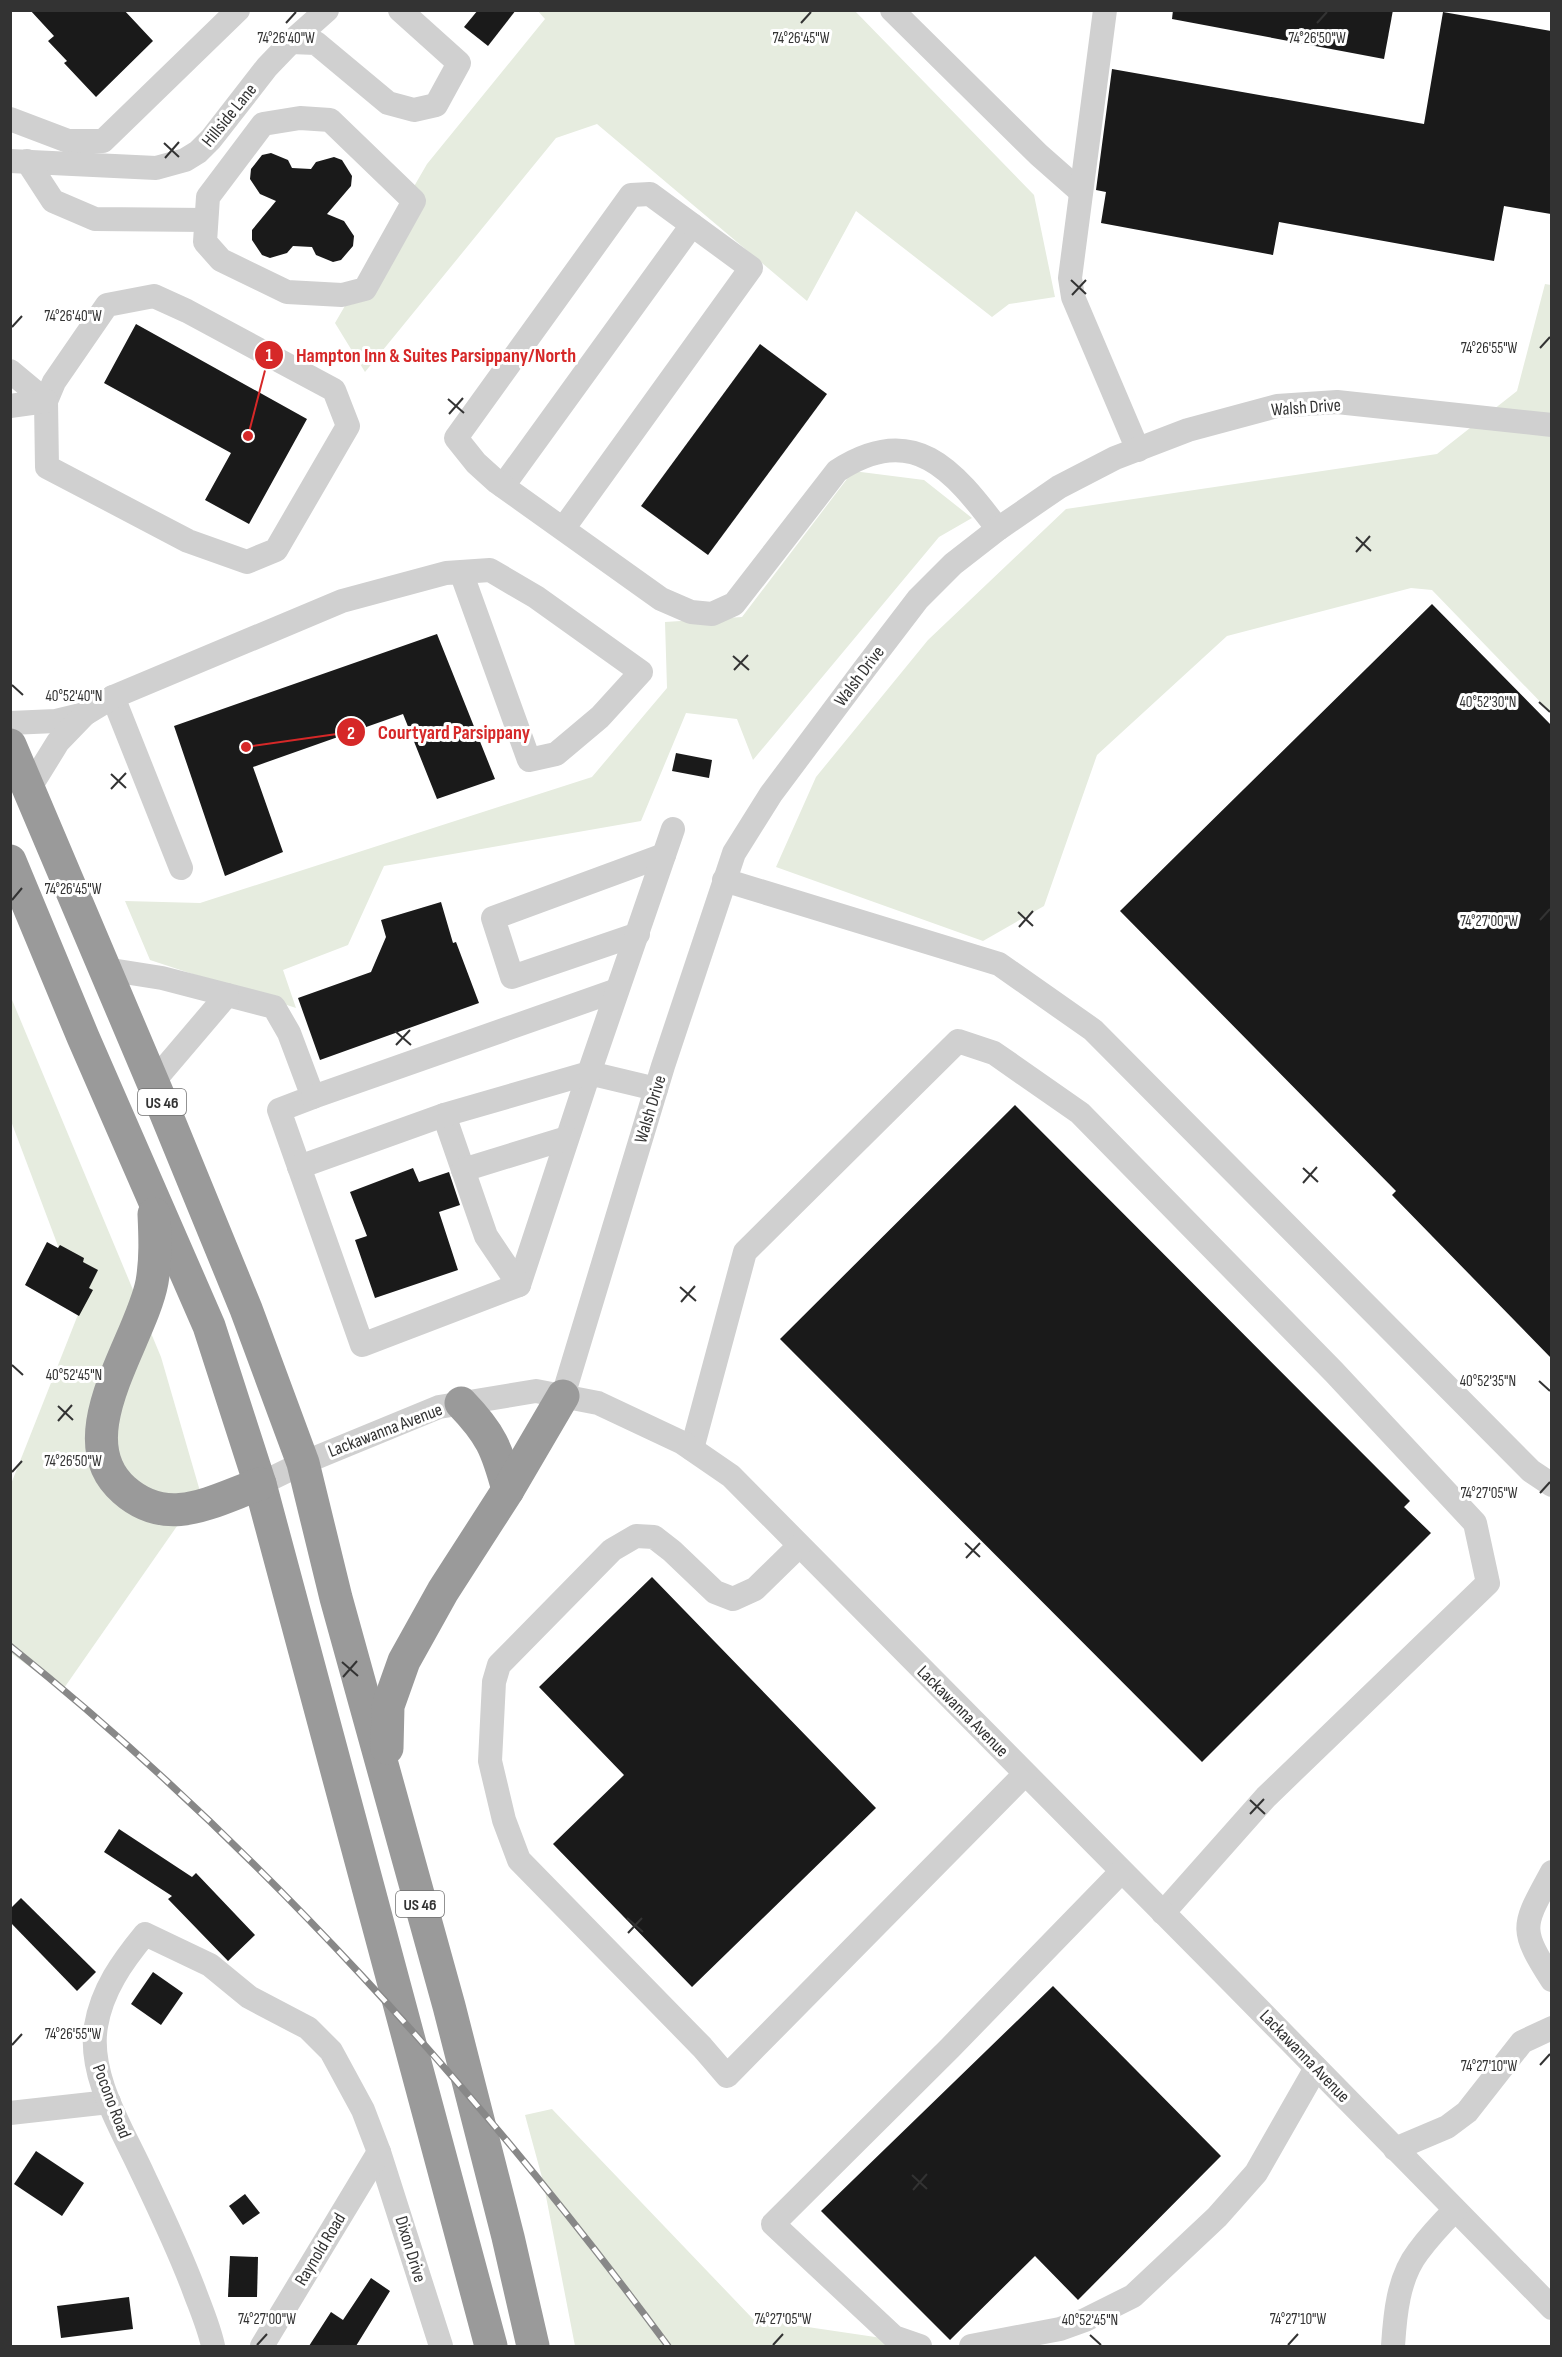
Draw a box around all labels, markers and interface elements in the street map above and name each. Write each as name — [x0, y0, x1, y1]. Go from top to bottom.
text: 74°26'40"W — [257, 29, 315, 48]
text: 74°26'45"W — [773, 29, 830, 48]
text: 74°26'50"W — [1288, 29, 1346, 48]
street label: Hillside Lane — [198, 80, 261, 151]
text: 74°26'40"W — [44, 307, 102, 326]
callout: Hampton Inn & Suites Parsippany/North — [254, 336, 588, 374]
text: 74°26'55"W — [1461, 339, 1518, 358]
text: Hampton Inn & Suites Parsippany/North — [296, 344, 576, 368]
text: 1 — [265, 345, 273, 366]
street label: Walsh Drive — [1270, 395, 1342, 420]
street label: Walsh Drive — [830, 642, 889, 711]
text: 40°52'40"N — [46, 687, 102, 706]
text: 40°52'30"N — [1460, 693, 1517, 712]
callout: Courtyard Parsippany — [336, 713, 542, 751]
text: Courtyard Parsippany — [378, 721, 531, 745]
text: 2 — [347, 723, 355, 744]
text: 74°26'45"W — [45, 880, 102, 899]
text: 74°27'00"W — [1460, 912, 1518, 931]
street label: Walsh Drive — [630, 1073, 671, 1146]
road number: US 46 — [138, 1089, 186, 1115]
text: 40°52'45"N — [46, 1366, 102, 1385]
text: 40°52'35"N — [1460, 1372, 1516, 1391]
street label: Lackawanna Avenue — [325, 1399, 445, 1462]
text: 74°26'50"W — [44, 1452, 102, 1471]
text: 74°27'05"W — [1460, 1484, 1518, 1503]
street label: Lackawanna Avenue — [913, 1661, 1013, 1761]
road number: US 46 — [396, 1891, 444, 1917]
street label: Lackawanna Avenue — [1255, 2006, 1354, 2107]
text: 74°26'55"W — [45, 2025, 102, 2044]
text: 74°27'10"W — [1461, 2057, 1517, 2076]
street label: Pocono Road — [88, 2061, 135, 2141]
street label: Raynold Road — [291, 2209, 350, 2289]
street label: Dixon Drive — [391, 2214, 431, 2285]
text: 74°27'00"W — [238, 2310, 296, 2329]
text: 74°27'05"W — [754, 2310, 812, 2329]
text: 74°27'10"W — [1270, 2310, 1326, 2329]
text: 40°52'45"N — [1062, 2311, 1118, 2330]

